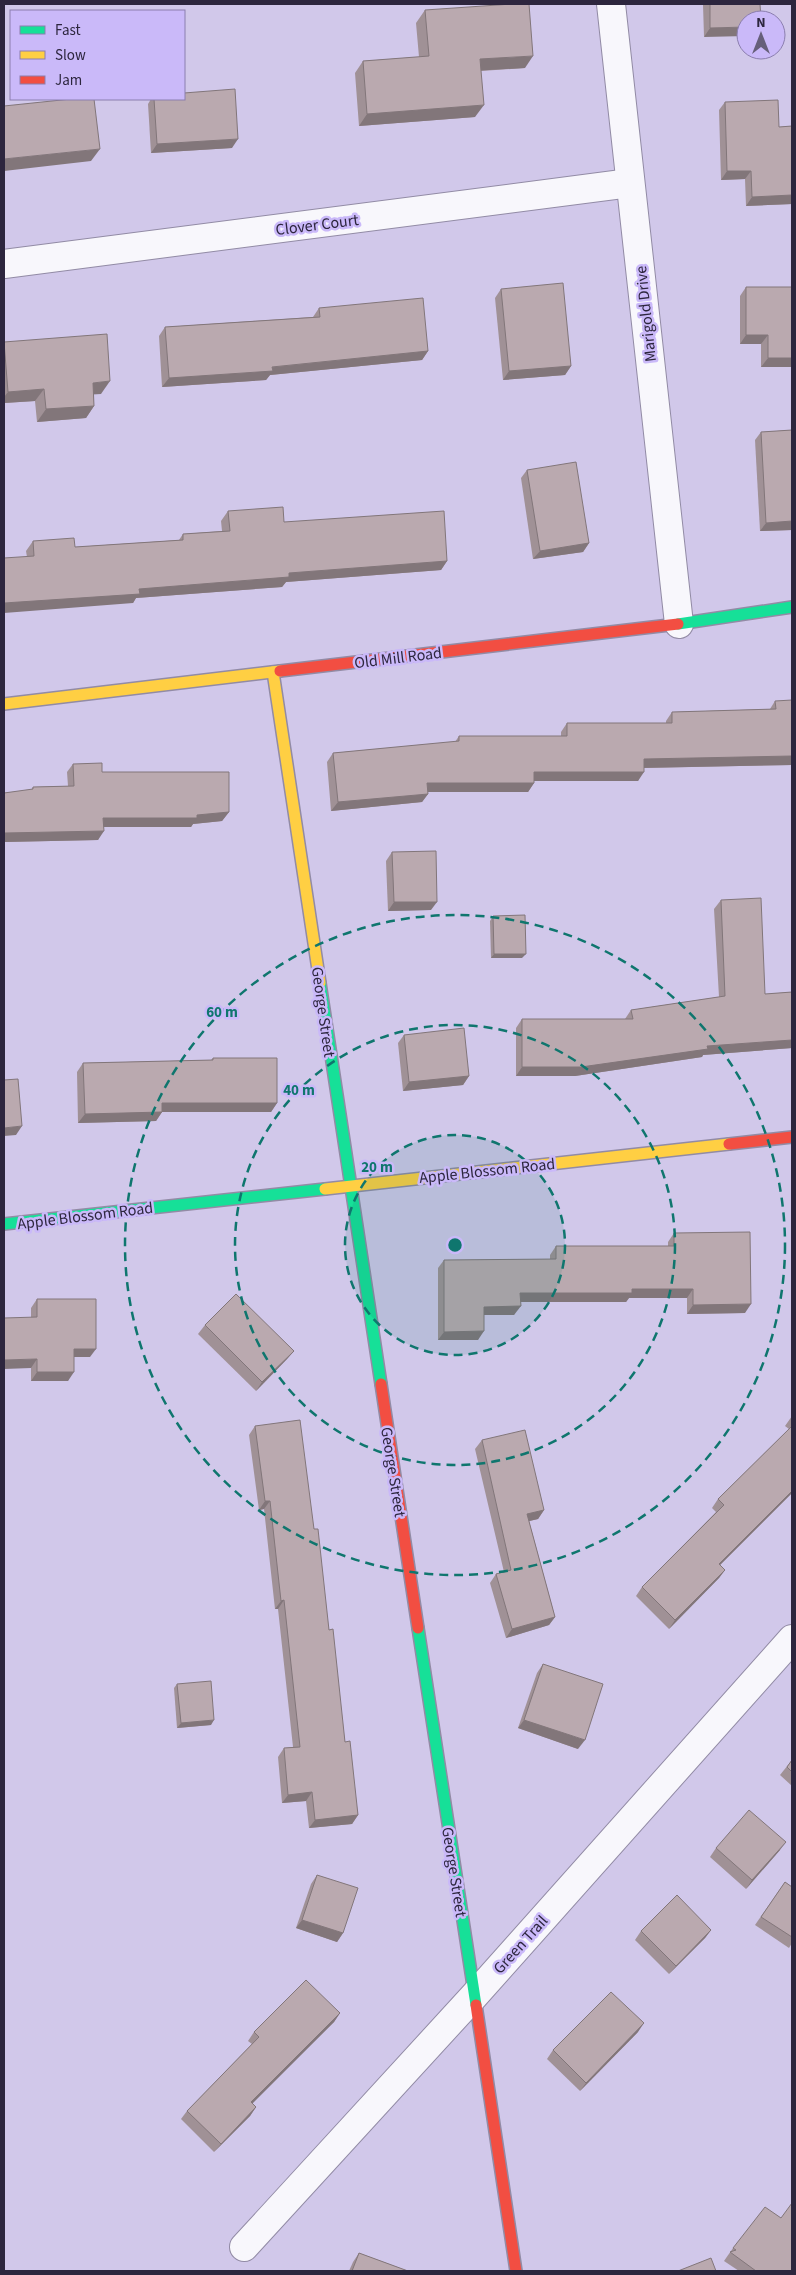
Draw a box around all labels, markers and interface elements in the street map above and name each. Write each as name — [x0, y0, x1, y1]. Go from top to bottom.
legend — [10, 10, 185, 100]
north arrow — [736, 10, 786, 60]
text: N — [756, 13, 766, 33]
text: Fast — [55, 20, 81, 41]
text: Slow — [55, 45, 86, 66]
text: Jam — [55, 70, 82, 91]
street label: Clover Court — [274, 209, 360, 241]
street label: Marigold Drive — [630, 265, 662, 363]
street label: Old Mill Road — [353, 642, 443, 674]
street label: George Street — [306, 966, 340, 1059]
text: 60 m — [206, 1002, 238, 1023]
text: 40 m — [283, 1080, 315, 1101]
street label: Apple Blossom Road — [418, 1153, 556, 1189]
text: 20 m — [361, 1157, 393, 1178]
street label: Apple Blossom Road — [16, 1197, 154, 1235]
centre of rings — [446, 1236, 464, 1254]
street label: George Street — [375, 1426, 411, 1519]
street label: George Street — [436, 1826, 472, 1919]
street label: Green Trail — [488, 1910, 553, 1979]

